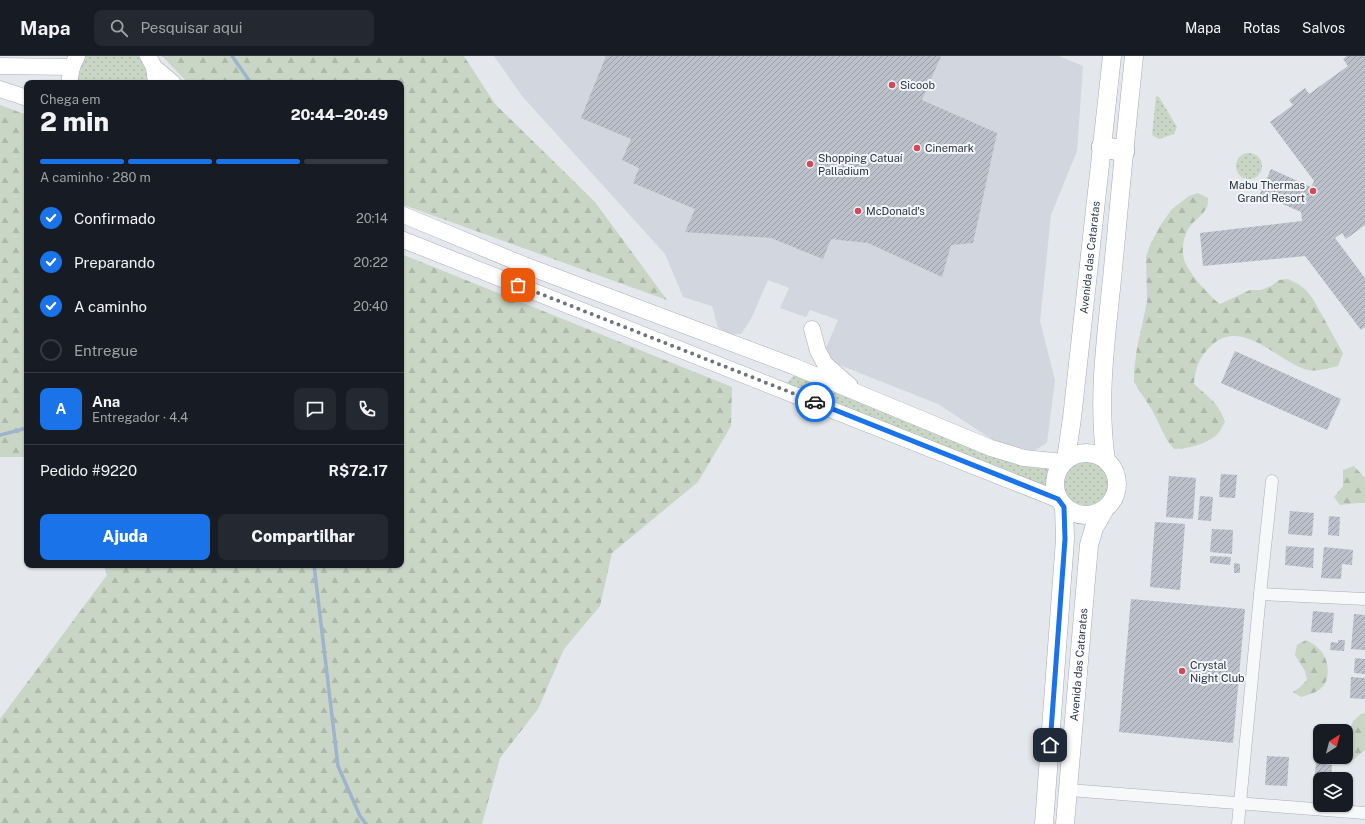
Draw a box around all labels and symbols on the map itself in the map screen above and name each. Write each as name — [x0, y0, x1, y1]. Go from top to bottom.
place label: Sicoob — [900, 79, 935, 91]
marker: Sicoob — [887, 80, 897, 90]
place label: Cinemark — [925, 142, 974, 154]
marker: Cinemark — [912, 143, 922, 153]
place label: Shopping Catuaí Palladium — [818, 152, 903, 177]
marker: Shopping Catuaí Palladium — [805, 159, 815, 169]
place label: Mabu Thermas Grand Resort — [1229, 179, 1305, 204]
marker: Mabu Thermas Grand Resort — [1308, 186, 1318, 196]
street label: Avenida das Cataratas — [1078, 200, 1102, 314]
place label: McDonald's — [866, 205, 925, 217]
marker: McDonald's — [853, 206, 863, 216]
pin — [501, 268, 535, 302]
courier — [795, 382, 835, 422]
street label: Avenida das Cataratas — [1068, 607, 1090, 722]
place label: Crystal Night Club — [1190, 659, 1245, 684]
marker: Crystal Night Club — [1177, 666, 1187, 676]
north arrow — [1313, 724, 1353, 764]
pin — [1033, 728, 1067, 762]

